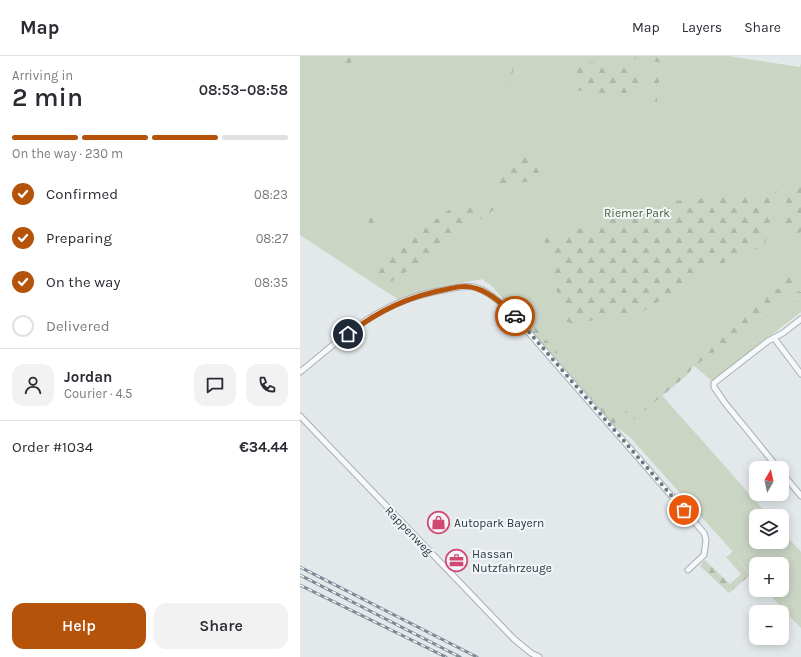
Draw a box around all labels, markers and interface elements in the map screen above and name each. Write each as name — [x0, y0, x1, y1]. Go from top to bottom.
text: Map — [20, 17, 59, 39]
text: Map — [632, 19, 660, 36]
text: Layers — [682, 19, 722, 36]
text: Share — [744, 19, 781, 36]
text: Arriving in — [12, 68, 73, 83]
text: 08:53–08:58 — [199, 81, 288, 99]
text: 2 min — [12, 82, 83, 113]
text: On the way · 230 m — [12, 146, 123, 161]
icon: check — [12, 183, 34, 205]
text: Confirmed — [46, 185, 118, 203]
text: 08:23 — [254, 187, 288, 202]
park label: Riemer Park — [604, 206, 670, 220]
icon: check — [12, 227, 34, 249]
text: Preparing — [46, 229, 112, 247]
text: 08:27 — [256, 231, 288, 246]
icon: check — [12, 271, 34, 293]
text: On the way — [46, 273, 120, 291]
text: 08:35 — [254, 275, 288, 290]
courier — [495, 296, 535, 336]
icon: car — [504, 305, 526, 327]
text: Delivered — [46, 317, 110, 335]
pin — [331, 317, 365, 351]
icon: home — [337, 323, 359, 345]
button: person — [12, 364, 54, 406]
button: chat — [194, 364, 236, 406]
button: phone — [246, 364, 288, 406]
text: Jordan — [64, 368, 112, 386]
text: Courier · 4.5 — [64, 386, 132, 401]
text: Order #1034 — [12, 438, 93, 456]
text: €34.44 — [239, 438, 288, 456]
north arrow — [749, 461, 789, 501]
map controls — [749, 461, 789, 645]
pin — [667, 493, 701, 527]
icon: bag — [673, 499, 695, 521]
street label: Rappenweg — [382, 503, 436, 559]
button: layers — [749, 509, 789, 549]
shop icon: Autopark Bayern — [425, 510, 451, 536]
place label: Autopark Bayern — [454, 516, 544, 530]
place label: Hassan Nutzfahrzeuge — [472, 547, 552, 575]
office icon: Hassan Nutzfahrzeuge — [444, 548, 470, 574]
button: + — [749, 557, 789, 597]
button: Help — [12, 603, 146, 649]
button: Share — [154, 603, 288, 649]
button: − — [749, 605, 789, 645]

